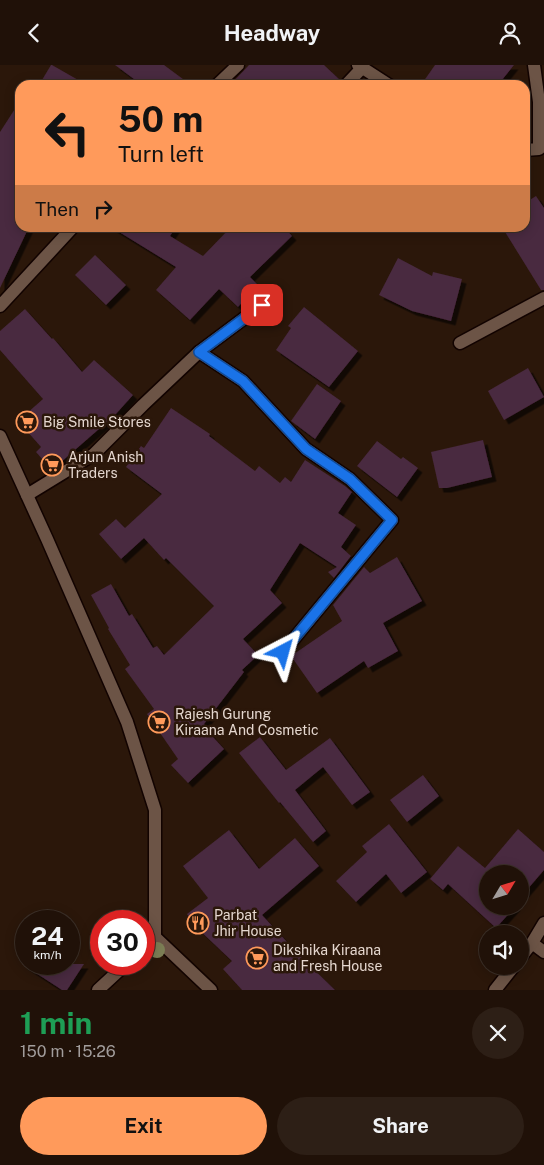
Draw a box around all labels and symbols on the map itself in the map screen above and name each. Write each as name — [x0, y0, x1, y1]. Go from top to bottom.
pin — [241, 284, 283, 326]
supermarket icon: Big Smile Stores — [15, 410, 39, 434]
place label: Big Smile Stores — [43, 414, 151, 430]
place label: Arjun Anish Traders — [68, 449, 143, 481]
supermarket icon: Arjun Anish Traders — [40, 453, 64, 477]
position arrow — [256, 625, 308, 677]
place label: Rajesh Gurung Kiraana And Cosmetic — [175, 706, 319, 738]
supermarket icon: Rajesh Gurung Kiraana And Cosmetic — [147, 710, 171, 734]
north arrow — [479, 865, 529, 915]
place label: Parbat Jhir House — [214, 907, 282, 939]
speed limit sign: 30 — [90, 910, 155, 975]
restaurant icon: Parbat Jhir House — [186, 911, 210, 935]
place label: Dikshika Kiraana and Fresh House — [273, 942, 382, 974]
supermarket icon: Dikshika Kiraana and Fresh House — [245, 946, 269, 970]

